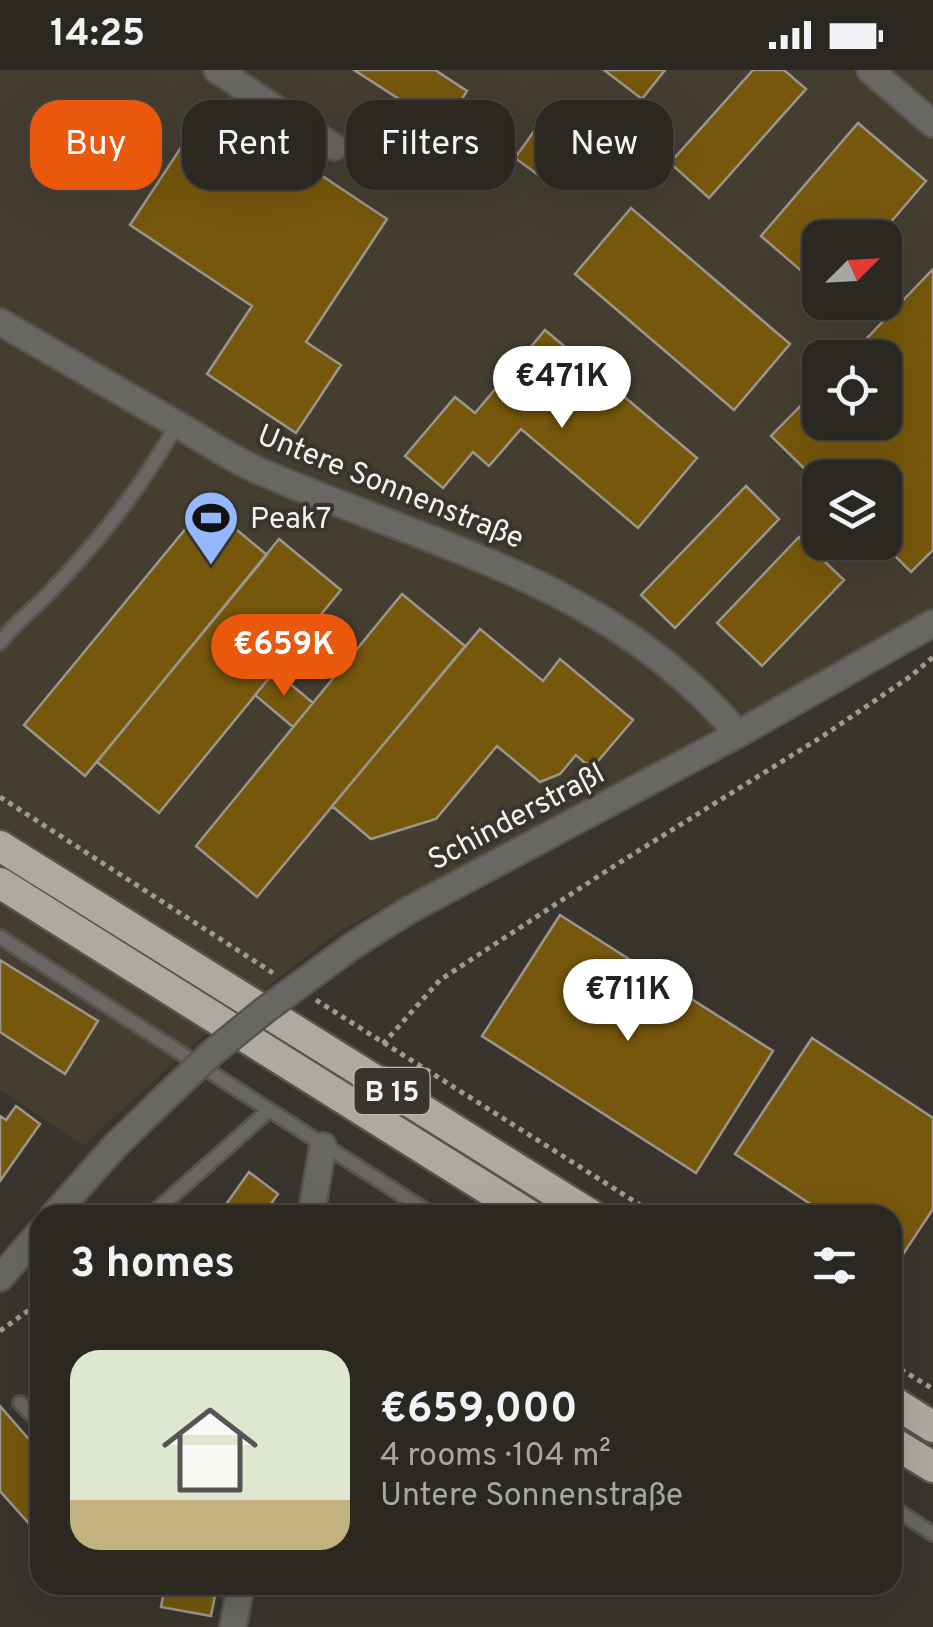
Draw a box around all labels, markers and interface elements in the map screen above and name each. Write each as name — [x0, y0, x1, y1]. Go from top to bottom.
text: 14:25 — [50, 11, 145, 60]
chip: Buy — [30, 100, 162, 190]
chip: Rent — [182, 100, 326, 190]
chip: Filters — [346, 100, 515, 190]
chip: New — [535, 100, 673, 190]
north arrow — [802, 220, 902, 320]
map controls — [802, 220, 902, 560]
button: locate — [802, 340, 902, 440]
pin: €471K — [492, 346, 632, 431]
text: €471K — [515, 358, 609, 398]
street label: Untere Sonnenstraße — [251, 418, 529, 559]
button: layers — [802, 460, 902, 560]
sports icon: Peak7 — [181, 488, 241, 567]
place label: Peak7 — [250, 502, 331, 539]
pin: €659K — [214, 614, 354, 699]
text: €659K — [233, 626, 335, 666]
street label: Schinderstraßl — [423, 756, 612, 880]
pin: €711K — [558, 959, 698, 1044]
text: €711K — [585, 971, 671, 1011]
road number: B 15 — [354, 1068, 430, 1114]
icon: filters — [807, 1238, 862, 1293]
text: 3 homes — [70, 1239, 235, 1292]
text: €659,000 — [380, 1384, 578, 1437]
icon: home — [150, 1390, 270, 1510]
text: 4 rooms · 104 m² — [380, 1437, 611, 1477]
text: Untere Sonnenstraße — [380, 1477, 683, 1517]

